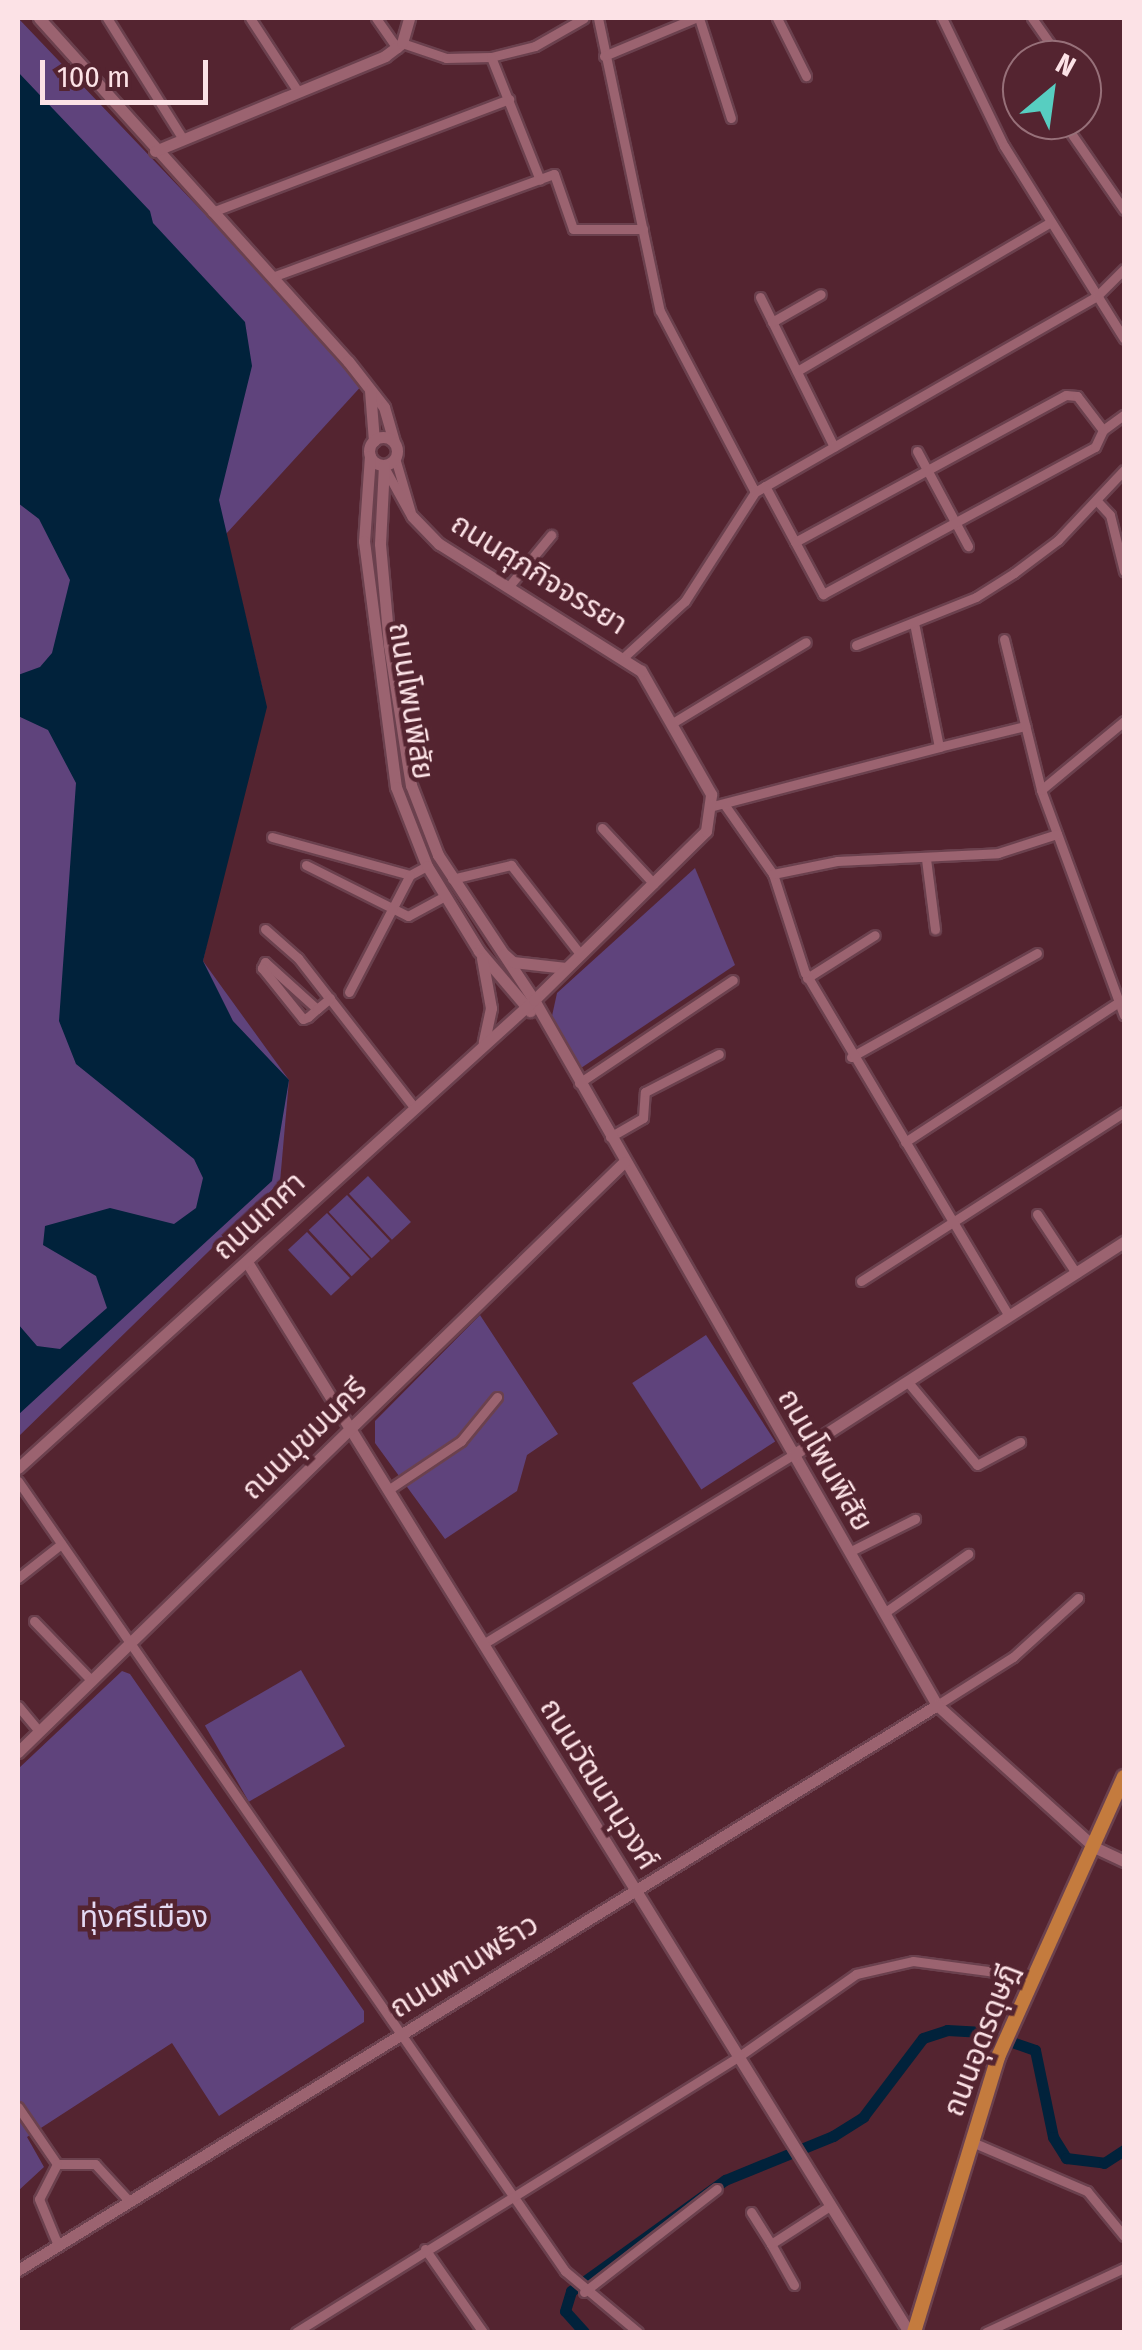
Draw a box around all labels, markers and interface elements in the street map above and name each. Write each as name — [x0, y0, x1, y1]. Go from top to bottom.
scale bar — [45, 40, 212, 102]
north arrow — [1002, 40, 1102, 140]
text: N — [1050, 47, 1081, 84]
text: 100 m — [57, 59, 130, 95]
street label: ถนนศุภกิจจรรยา — [444, 505, 634, 643]
street label: ถนนโพนพิสัย — [381, 620, 441, 782]
street label: ถนนเทศา — [205, 1164, 313, 1268]
street label: ถนนมุขมนครี — [234, 1371, 374, 1507]
street label: ถนนโพนพิสัย — [770, 1382, 880, 1538]
street label: ถนนวัฒนานุวงศ์ — [532, 1692, 666, 1876]
park label: ทุ่งศรีเมือง — [80, 1899, 208, 1935]
street label: ถนนพานพร้าว — [383, 1906, 545, 2026]
street label: ถนนอุดรดุษฎี — [935, 1958, 1027, 2122]

